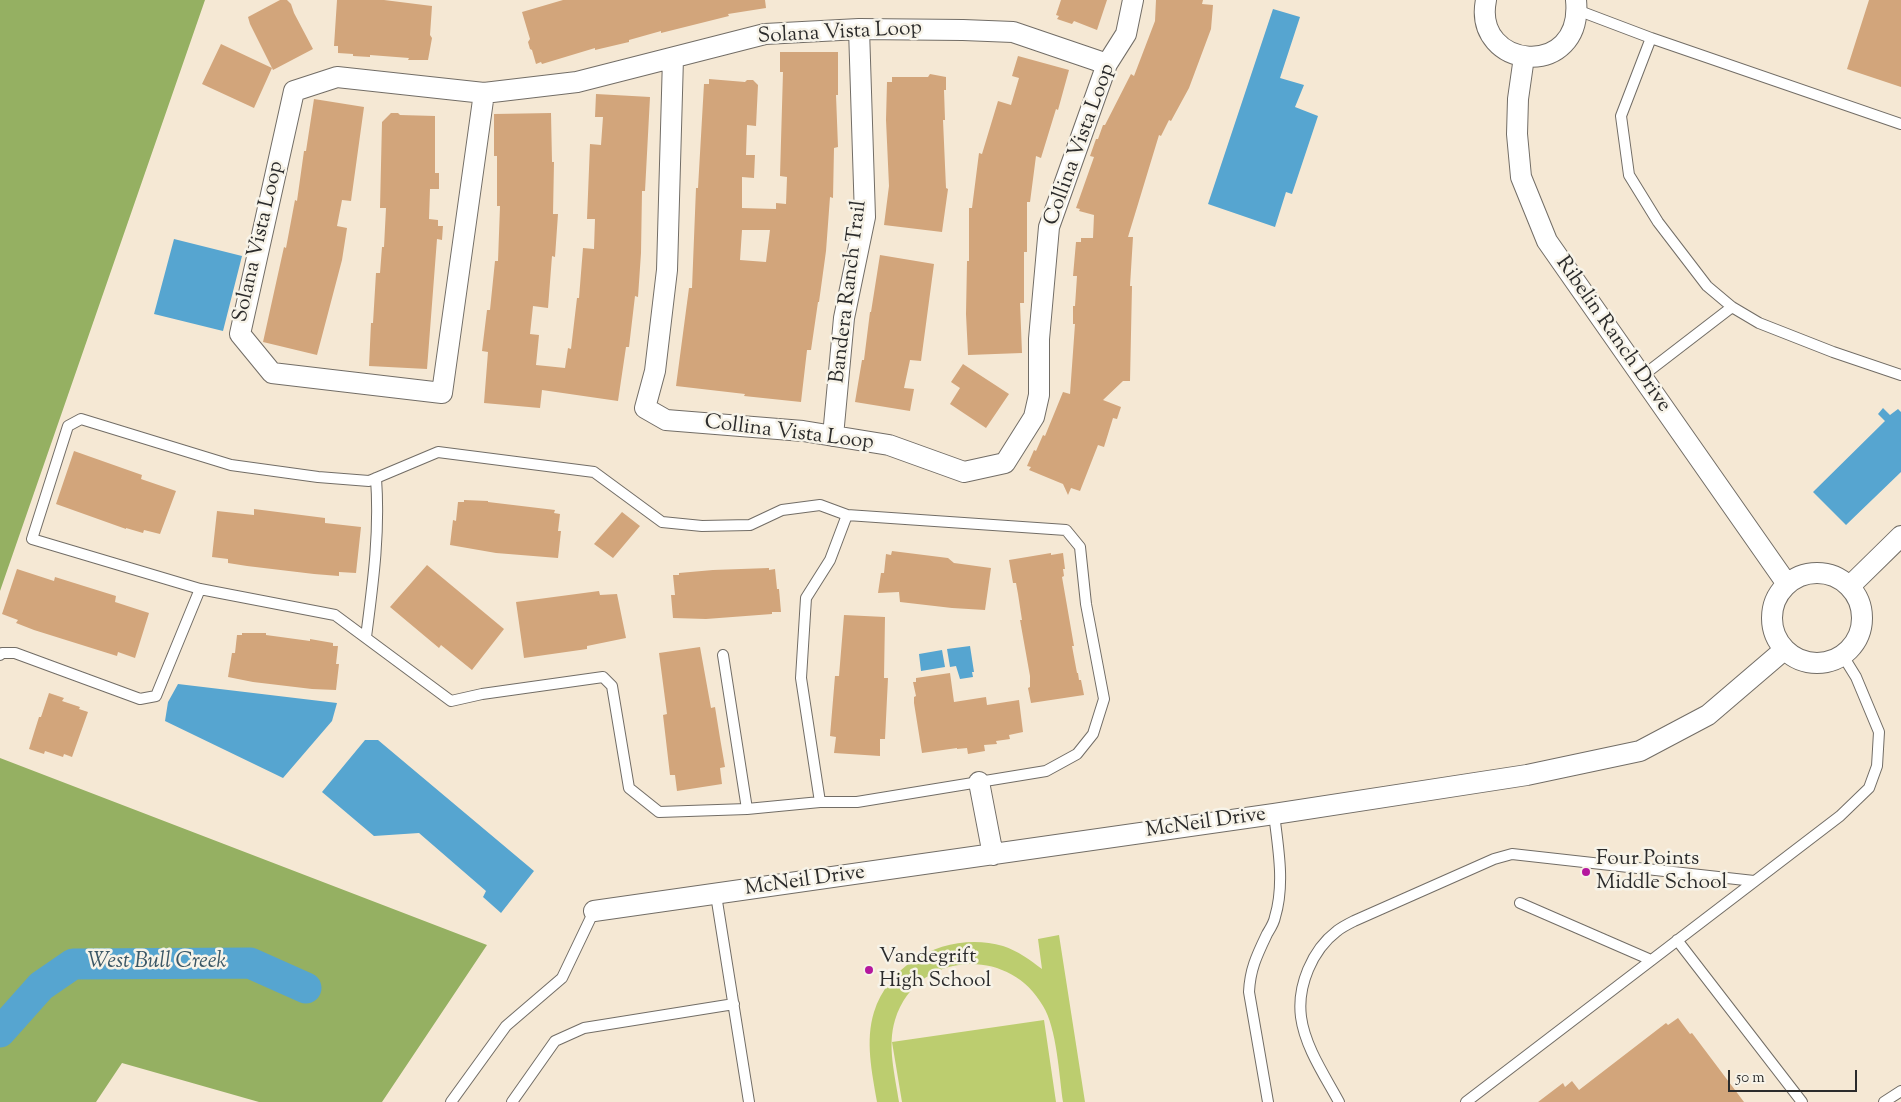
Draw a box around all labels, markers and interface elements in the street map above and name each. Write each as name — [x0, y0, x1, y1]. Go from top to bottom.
street label: Solana Vista Loop — [757, 17, 923, 51]
street label: Collina Vista Loop — [1040, 61, 1122, 229]
street label: Solana Vista Loop — [229, 159, 291, 325]
street label: Bandera Ranch Trail — [826, 199, 874, 385]
street label: Ribelin Ranch Drive — [1549, 252, 1675, 418]
street label: Collina Vista Loop — [703, 411, 875, 457]
street label: McNeil Drive — [1144, 803, 1268, 845]
place label: Four Points Middle School — [1596, 847, 1727, 897]
street label: McNeil Drive — [743, 861, 867, 903]
marker: Four Points Middle School — [1580, 866, 1592, 878]
place label: Vandegrift High School — [879, 945, 991, 995]
water label: West Bull Creek — [88, 950, 226, 976]
marker: Vandegrift High School — [863, 964, 875, 976]
scale bar — [1731, 1060, 1860, 1092]
text: 50 m — [1736, 1068, 1765, 1089]

